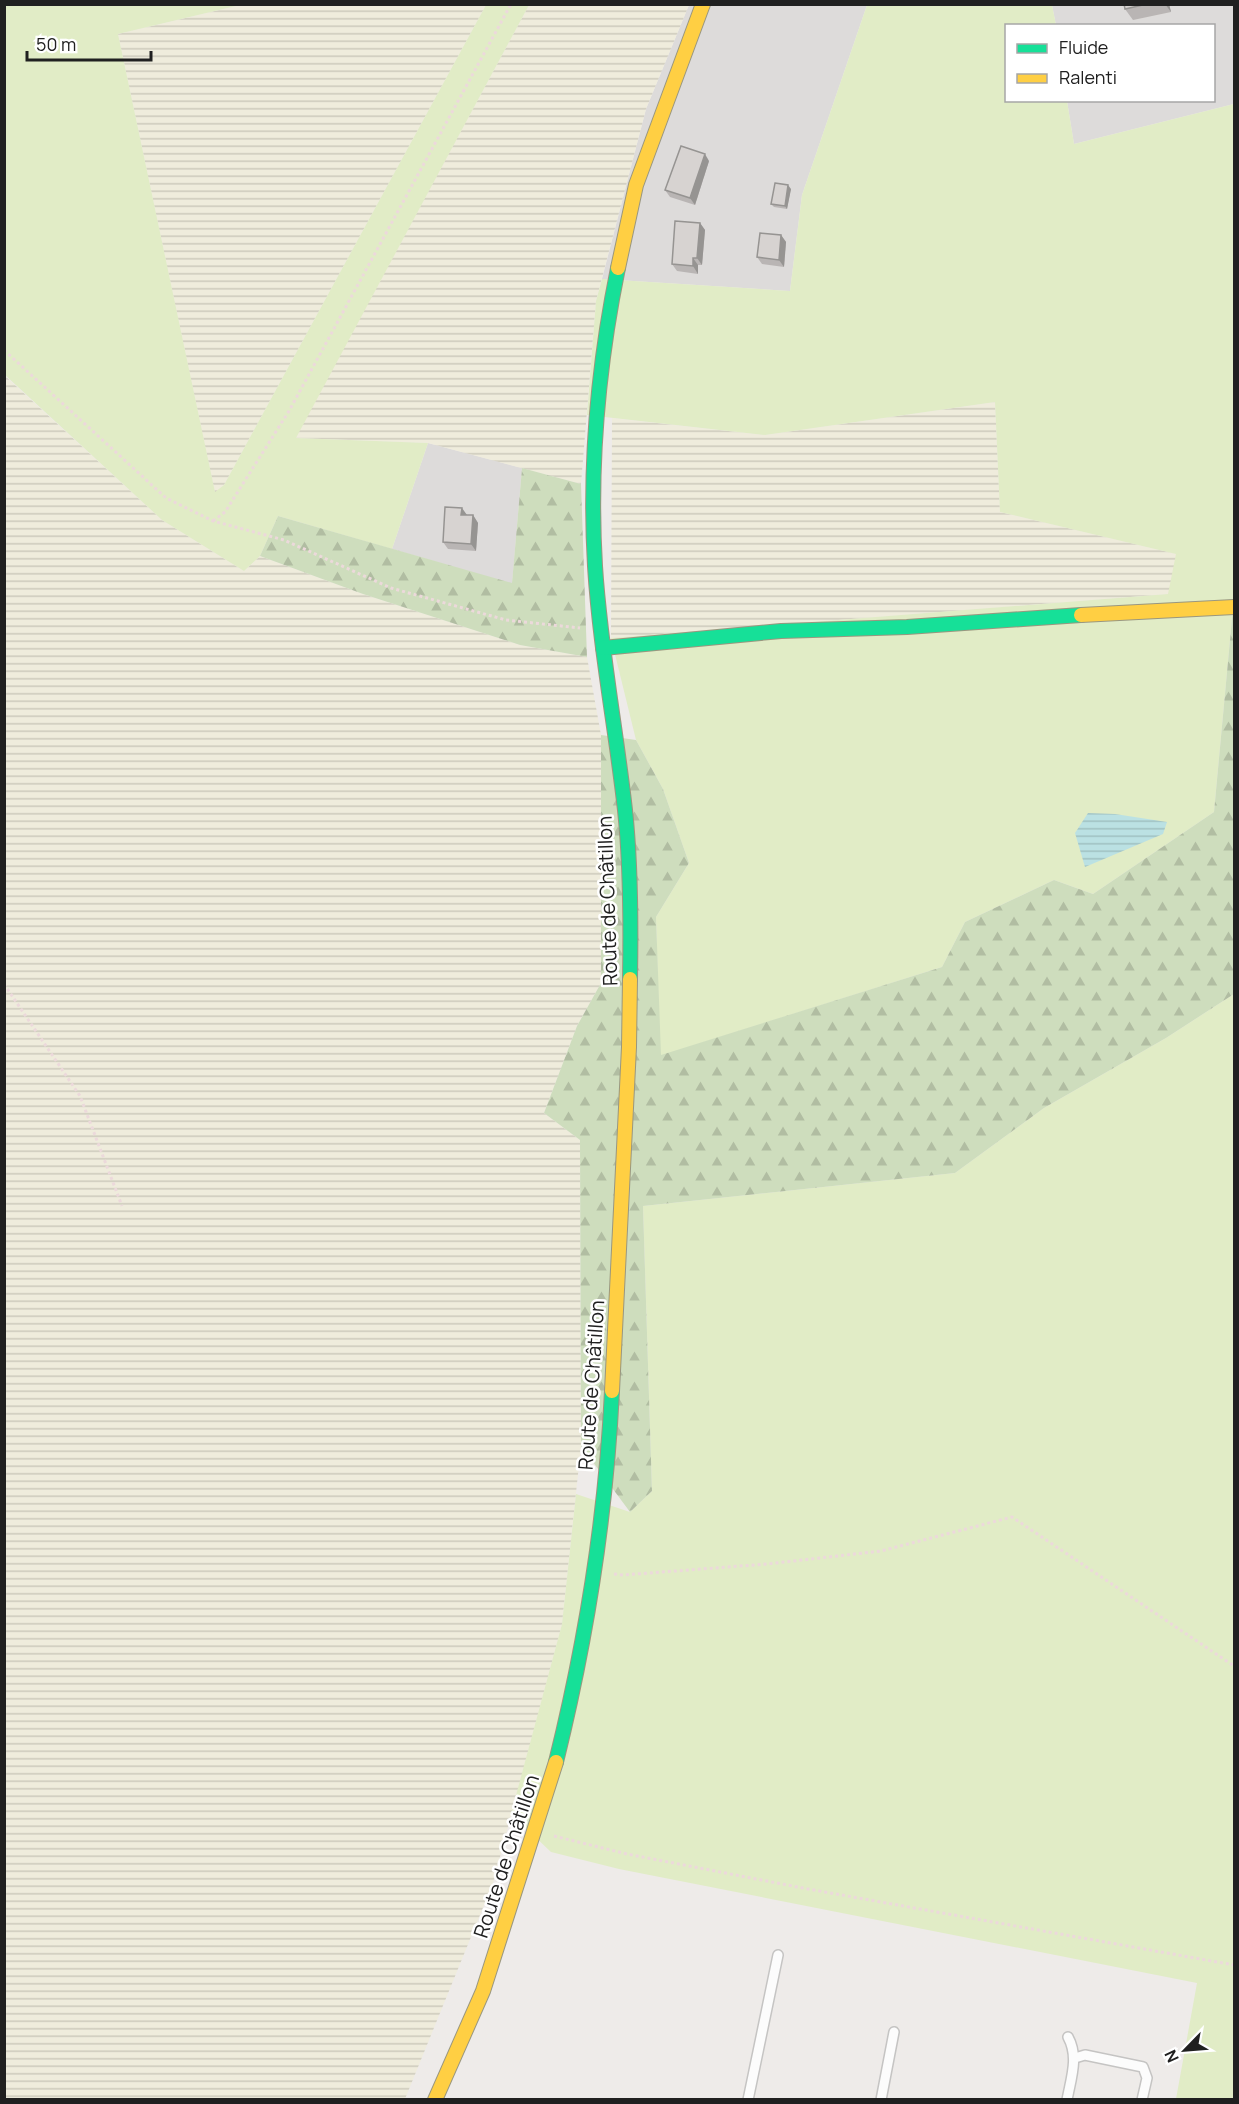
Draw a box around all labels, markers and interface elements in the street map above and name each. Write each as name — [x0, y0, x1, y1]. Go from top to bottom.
scale bar — [27, 24, 152, 62]
legend — [1005, 24, 1215, 102]
text: 50 m — [36, 32, 76, 56]
text: Fluide — [1059, 35, 1108, 59]
text: Ralenti — [1059, 65, 1117, 89]
street label: Route de Châtillon — [591, 815, 623, 987]
street label: Route de Châtillon — [572, 1299, 610, 1471]
street label: Route de Châtillon — [467, 1771, 545, 1941]
north arrow — [1155, 2020, 1215, 2080]
text: N — [1159, 2046, 1184, 2066]

